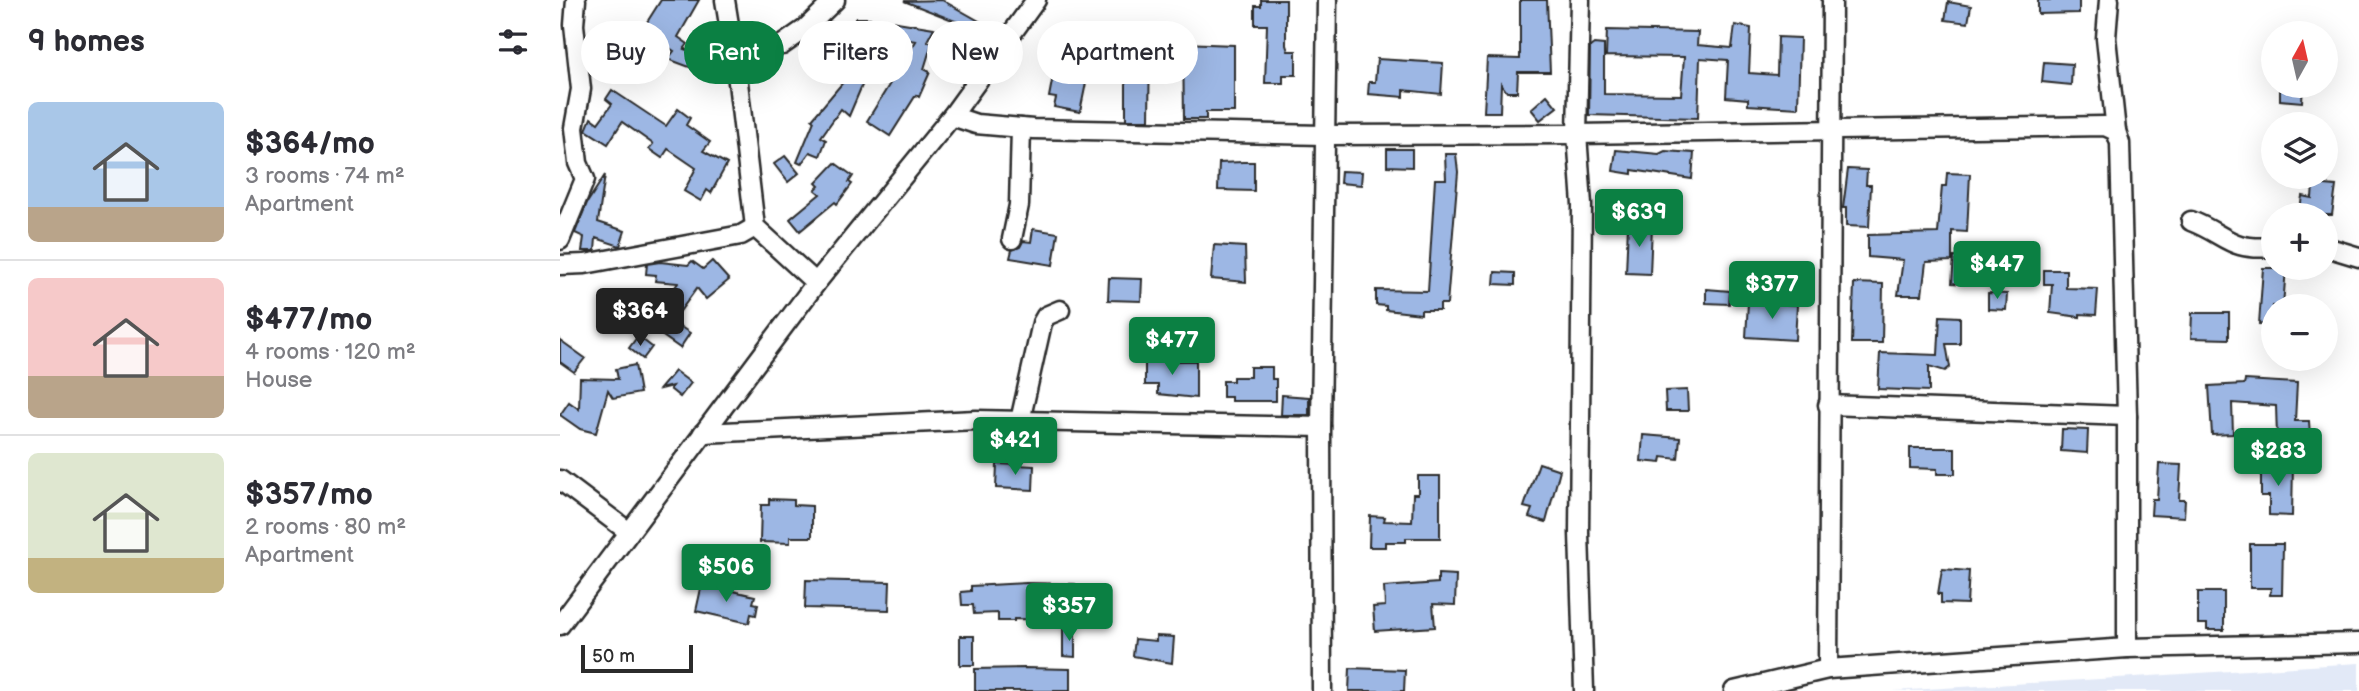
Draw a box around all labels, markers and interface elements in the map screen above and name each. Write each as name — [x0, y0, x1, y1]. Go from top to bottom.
chip: Buy — [581, 21, 670, 84]
chip: Rent — [684, 21, 784, 84]
chip: Filters — [798, 21, 913, 84]
chip: New — [927, 21, 1023, 84]
chip: Apartment — [1037, 21, 1198, 84]
north arrow — [2261, 21, 2338, 98]
map controls — [2261, 21, 2338, 371]
icon: filters — [494, 23, 532, 61]
text: 9 homes — [28, 24, 145, 60]
button: layers — [2261, 112, 2338, 189]
text: $364/mo — [245, 126, 375, 162]
icon: home — [84, 130, 168, 214]
text: 3 rooms · 74 m² — [245, 162, 405, 190]
text: Apartment — [245, 190, 354, 218]
pin: $639 — [1598, 190, 1680, 249]
text: $639 — [1611, 198, 1667, 226]
button: + — [2261, 203, 2338, 280]
pin: $447 — [1956, 242, 2038, 301]
text: $447 — [1970, 250, 2024, 278]
pin: $377 — [1731, 262, 1813, 321]
text: $377 — [1745, 270, 1799, 298]
pin: $364 — [599, 288, 681, 348]
button: − — [2261, 294, 2338, 371]
text: $364 — [612, 297, 668, 325]
text: $477/mo — [245, 302, 372, 338]
icon: home — [84, 306, 168, 390]
pin: $477 — [1131, 318, 1213, 377]
text: $477 — [1145, 326, 1199, 354]
text: 4 rooms · 120 m² — [245, 338, 416, 366]
text: House — [245, 366, 312, 394]
pin: $421 — [974, 418, 1056, 477]
text: $421 — [989, 426, 1041, 454]
pin: $283 — [2237, 428, 2319, 488]
text: $283 — [2250, 437, 2306, 465]
text: $357/mo — [245, 477, 373, 513]
icon: home — [84, 481, 168, 565]
text: 2 rooms · 80 m² — [245, 513, 406, 541]
text: Apartment — [245, 541, 354, 569]
pin: $506 — [685, 544, 767, 604]
text: $506 — [698, 553, 754, 581]
pin: $357 — [1028, 584, 1110, 643]
text: $357 — [1042, 592, 1096, 620]
scale bar — [581, 642, 693, 674]
text: 50 m — [592, 645, 635, 668]

